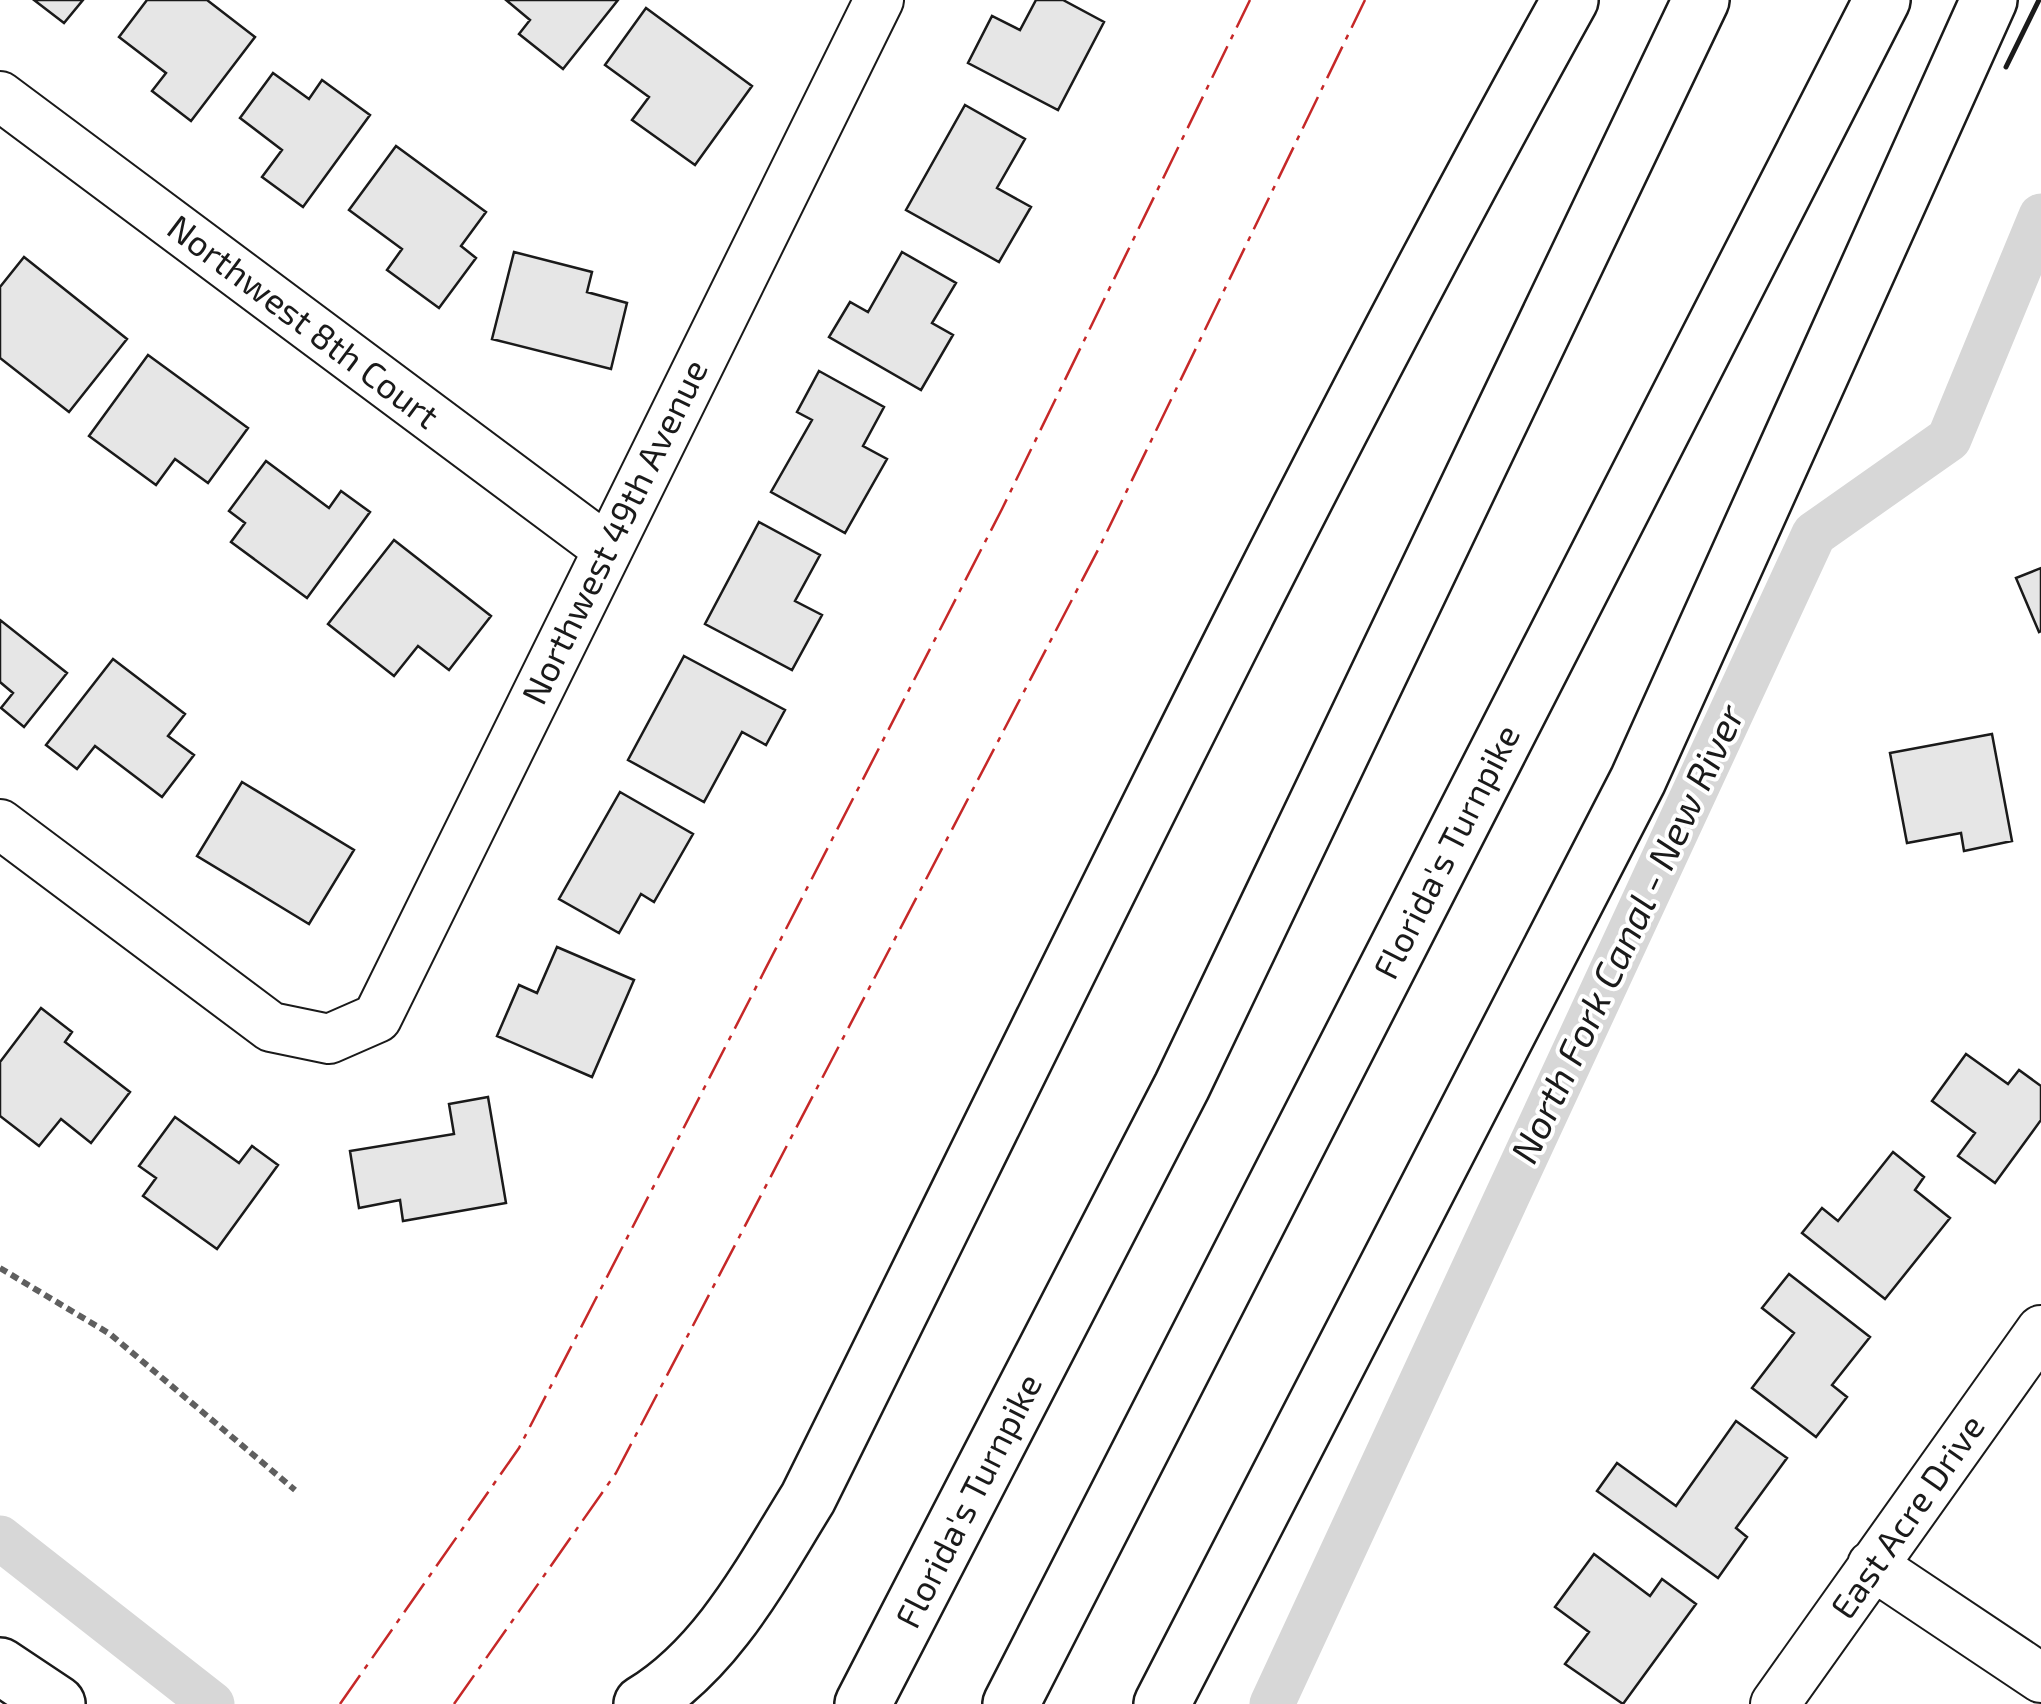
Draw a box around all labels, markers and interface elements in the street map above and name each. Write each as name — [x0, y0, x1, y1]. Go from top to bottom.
street label: Northwest 8th Court — [160, 205, 448, 436]
street label: Northwest 49th Avenue — [511, 352, 715, 710]
water label: North Fork Canal - New River — [1500, 696, 1753, 1170]
street label: Florida's Turnpike — [1363, 717, 1527, 985]
street label: Florida's Turnpike — [885, 1366, 1049, 1634]
street label: East Acre Drive — [1821, 1406, 1992, 1626]

